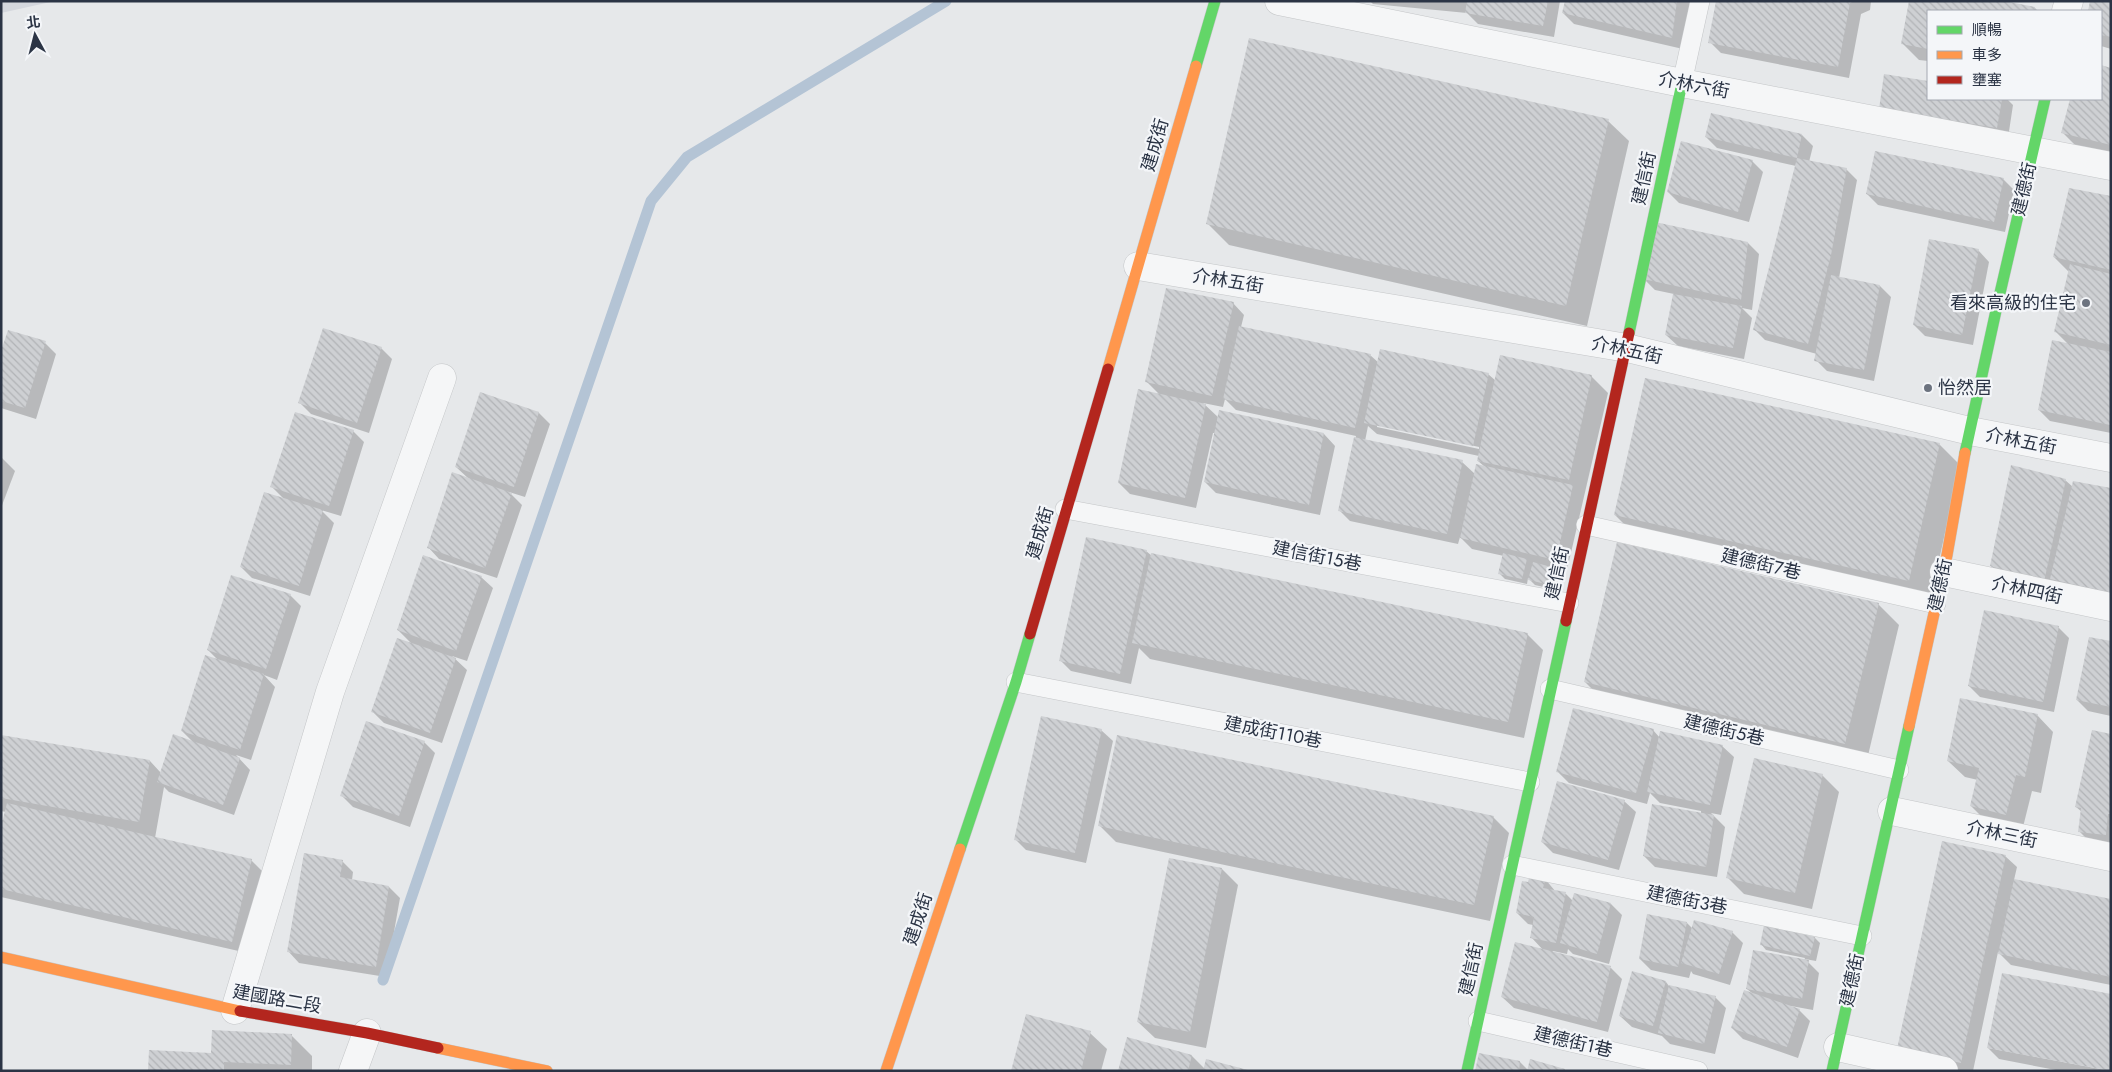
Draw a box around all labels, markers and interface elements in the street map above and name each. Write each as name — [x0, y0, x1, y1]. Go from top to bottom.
north arrow — [10, 10, 60, 60]
legend — [1927, 10, 2102, 100]
text: 北 — [25, 11, 42, 33]
text: 順暢 — [1972, 19, 2002, 41]
text: 車多 — [1972, 44, 2002, 66]
street label: 介林六街 — [1656, 65, 1732, 105]
text: 壅塞 — [1972, 69, 2002, 91]
street label: 建成街 — [1135, 115, 1175, 175]
street label: 建信街 — [1626, 149, 1662, 207]
street label: 建德街 — [2005, 160, 2043, 218]
street label: 介林五街 — [1190, 263, 1266, 299]
place label: 看來高級的住宅 — [1950, 290, 2076, 316]
marker: 看來高級的住宅 — [2080, 297, 2092, 309]
street label: 介林五街 — [1589, 330, 1665, 370]
place label: 怡然居 — [1938, 375, 1992, 401]
marker: 怡然居 — [1922, 382, 1934, 394]
street label: 介林五街 — [1983, 421, 2059, 461]
street label: 建成街 — [1020, 503, 1060, 563]
street label: 建信街15巷 — [1270, 535, 1364, 577]
street label: 建德街7巷 — [1718, 542, 1804, 586]
street label: 建信街 — [1539, 544, 1575, 602]
street label: 建德街 — [1922, 556, 1958, 614]
street label: 介林四街 — [1989, 570, 2065, 610]
street label: 建德街5巷 — [1681, 708, 1767, 752]
street label: 建成街110巷 — [1222, 710, 1324, 754]
street label: 介林三街 — [1964, 814, 2040, 854]
street label: 建德街3巷 — [1644, 879, 1730, 921]
street label: 建成街 — [897, 889, 939, 949]
street label: 建信街 — [1453, 940, 1489, 998]
street label: 建德街 — [1834, 951, 1870, 1009]
street label: 建國路二段 — [230, 978, 324, 1020]
street label: 建德街1巷 — [1531, 1020, 1615, 1064]

